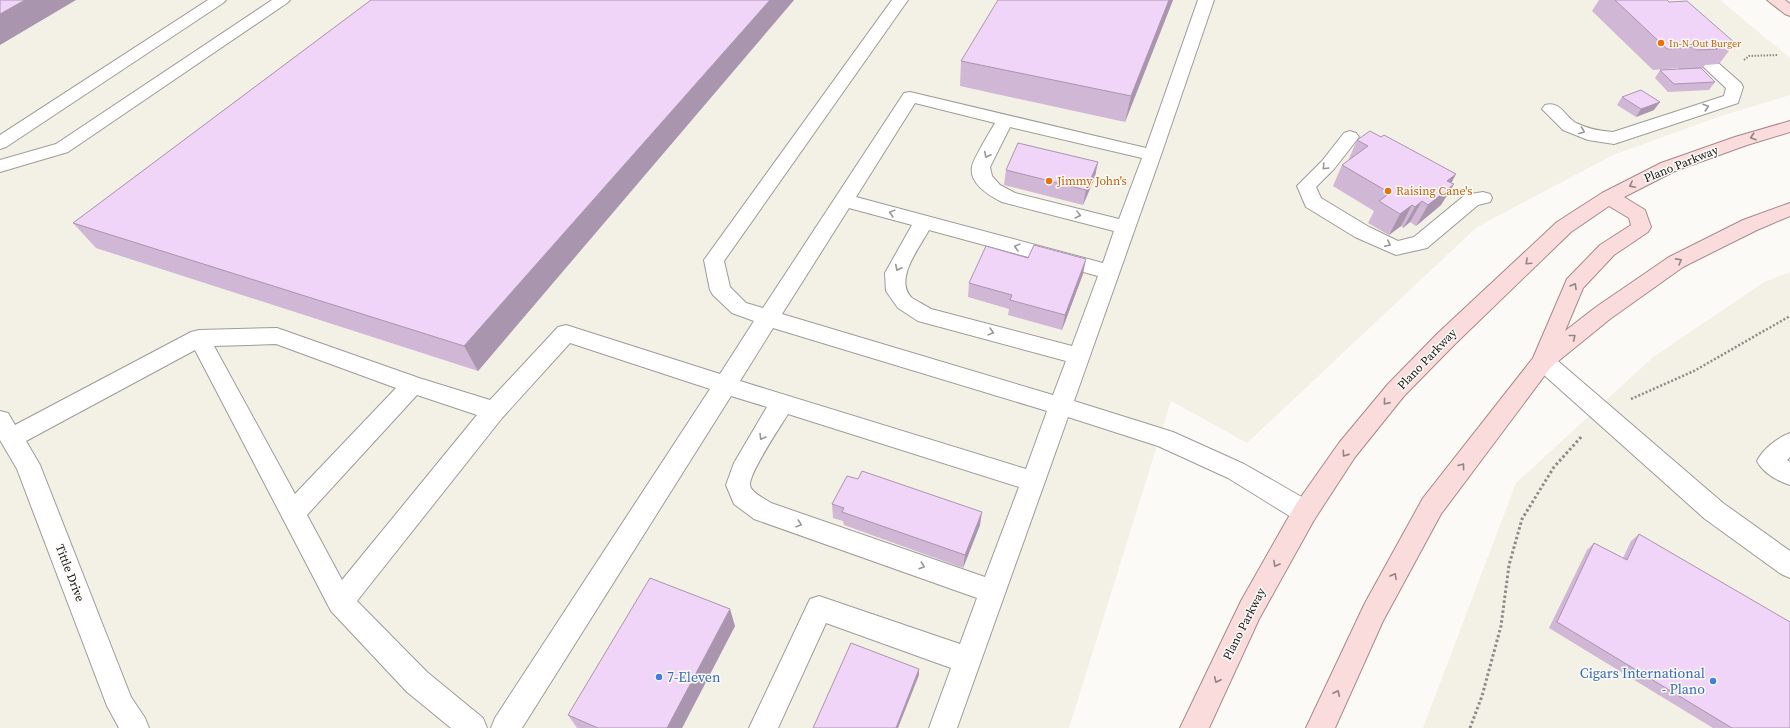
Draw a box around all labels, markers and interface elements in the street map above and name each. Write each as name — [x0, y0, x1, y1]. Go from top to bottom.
place label: In-N-Out Burger — [1669, 37, 1742, 50]
marker: In-N-Out Burger — [1656, 38, 1666, 48]
one-way arrow — [1703, 104, 1710, 112]
one-way arrow — [1579, 127, 1586, 135]
one-way arrow — [1749, 132, 1756, 141]
street label: Plano Parkway — [1641, 141, 1721, 186]
one-way arrow — [985, 150, 992, 158]
one-way arrow — [1322, 162, 1330, 170]
place label: Jimmy John's — [1056, 173, 1127, 189]
marker: Jimmy John's — [1044, 176, 1054, 186]
one-way arrow — [1629, 180, 1636, 188]
place label: Raising Cane's — [1396, 183, 1472, 199]
marker: Raising Cane's — [1383, 186, 1393, 196]
one-way arrow — [888, 209, 895, 218]
one-way arrow — [1075, 211, 1081, 219]
one-way arrow — [1384, 239, 1391, 247]
one-way arrow — [1014, 243, 1021, 252]
one-way arrow — [1525, 257, 1533, 264]
one-way arrow — [1675, 258, 1682, 266]
one-way arrow — [896, 264, 903, 271]
one-way arrow — [1569, 284, 1577, 291]
street label: Plano Parkway — [1394, 324, 1461, 393]
one-way arrow — [987, 328, 994, 336]
one-way arrow — [1569, 334, 1576, 341]
one-way arrow — [1384, 398, 1391, 405]
one-way arrow — [760, 433, 767, 440]
one-way arrow — [1342, 450, 1350, 457]
one-way arrow — [1458, 463, 1465, 470]
one-way arrow — [795, 519, 802, 527]
street label: Tittle Drive — [52, 542, 88, 604]
one-way arrow — [1273, 560, 1280, 567]
one-way arrow — [918, 562, 925, 570]
one-way arrow — [1389, 573, 1396, 580]
street label: Plano Parkway — [1219, 584, 1269, 663]
place label: Cigars International - Plano — [1580, 663, 1705, 699]
place label: 7-Eleven — [667, 667, 721, 687]
marker: 7-Eleven — [654, 672, 664, 682]
one-way arrow — [1214, 675, 1222, 683]
marker: Cigars International - Plano — [1708, 676, 1718, 686]
one-way arrow — [1332, 689, 1340, 697]

